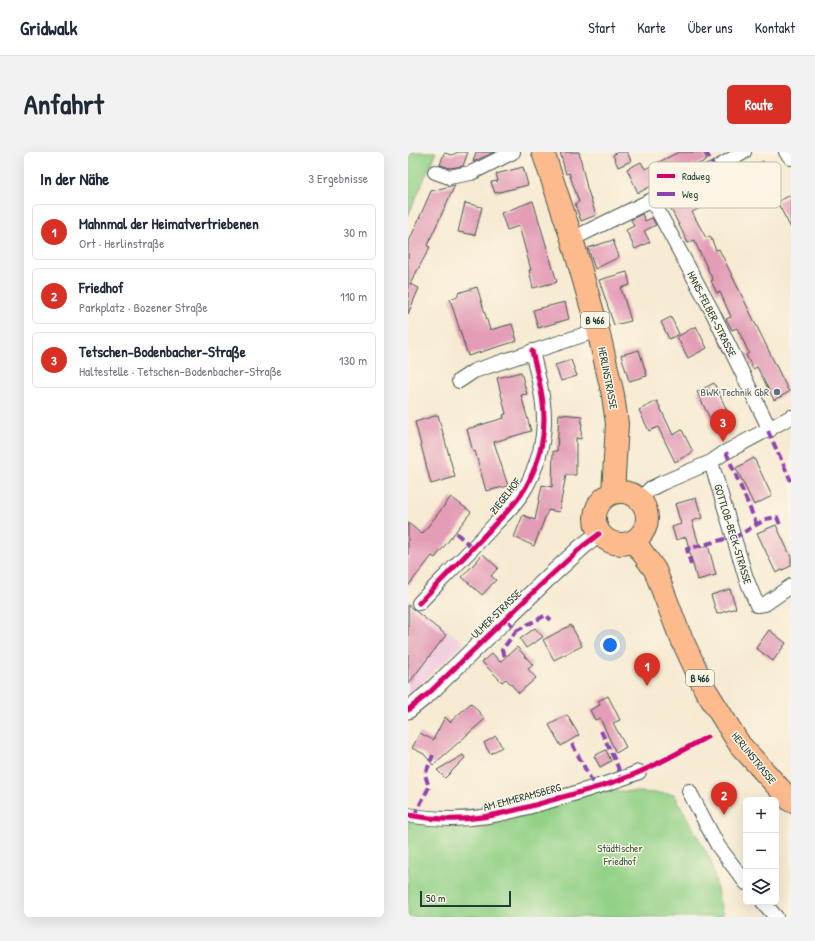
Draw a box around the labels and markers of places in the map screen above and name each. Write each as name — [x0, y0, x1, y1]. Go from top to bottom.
place label: BWK Technik GbR — [701, 385, 769, 399]
marker: BWK Technik GbR — [772, 387, 782, 397]
pin: 3 — [710, 409, 736, 442]
pin: 1 — [634, 653, 660, 686]
pin: 2 — [711, 782, 737, 815]

